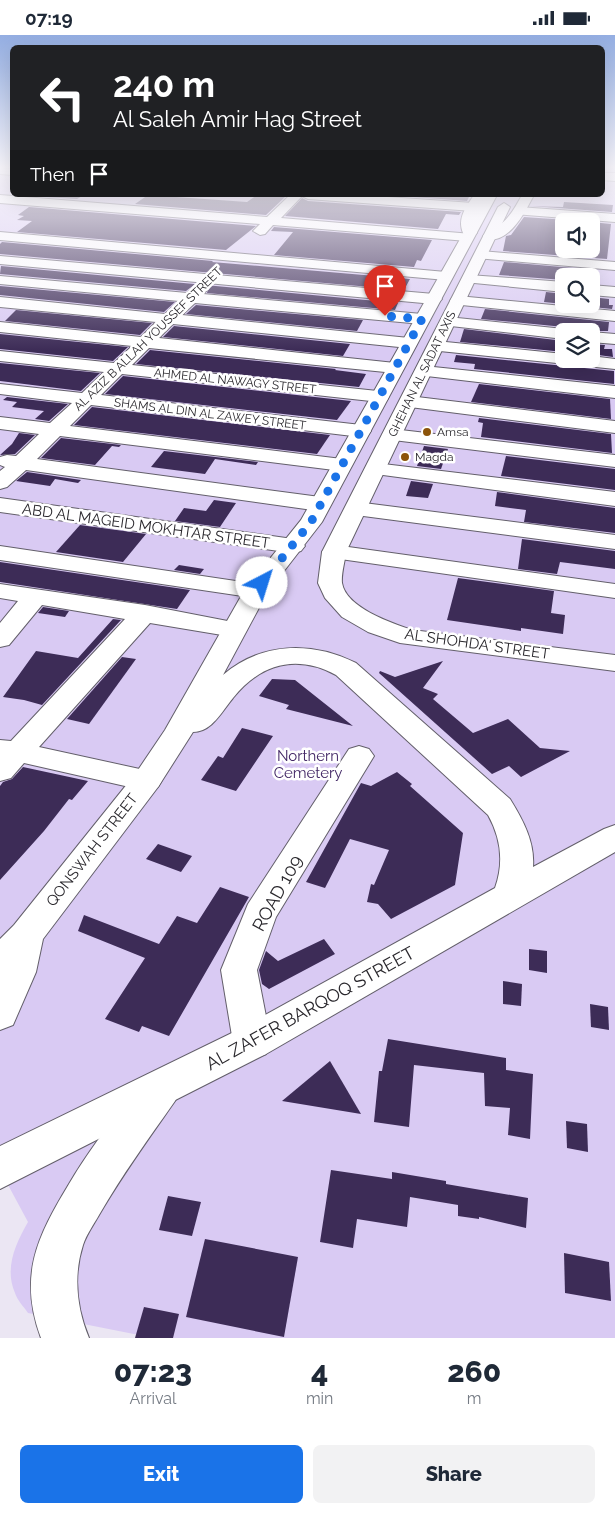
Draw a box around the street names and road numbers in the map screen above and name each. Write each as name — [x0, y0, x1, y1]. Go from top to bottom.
street label: AL AZIZ B ALLAH YOUSSEF STREET — [71, 264, 225, 414]
street label: GHEHAN AL SADAT AXIS — [385, 309, 459, 439]
street label: AHMED AL NAWAGY STREET — [153, 366, 318, 397]
street label: SHAMS AL DIN AL ZAWEY STREET — [113, 395, 308, 433]
street label: ABD AL MAGEID MOKHTAR STREET — [21, 500, 271, 552]
street label: AL SHOHDA' STREET — [403, 625, 551, 663]
street label: QONSWAH STREET — [42, 790, 142, 910]
street label: ROAD 109 — [248, 851, 306, 935]
street label: AL ZAFER BARQOQ STREET — [202, 942, 418, 1074]

